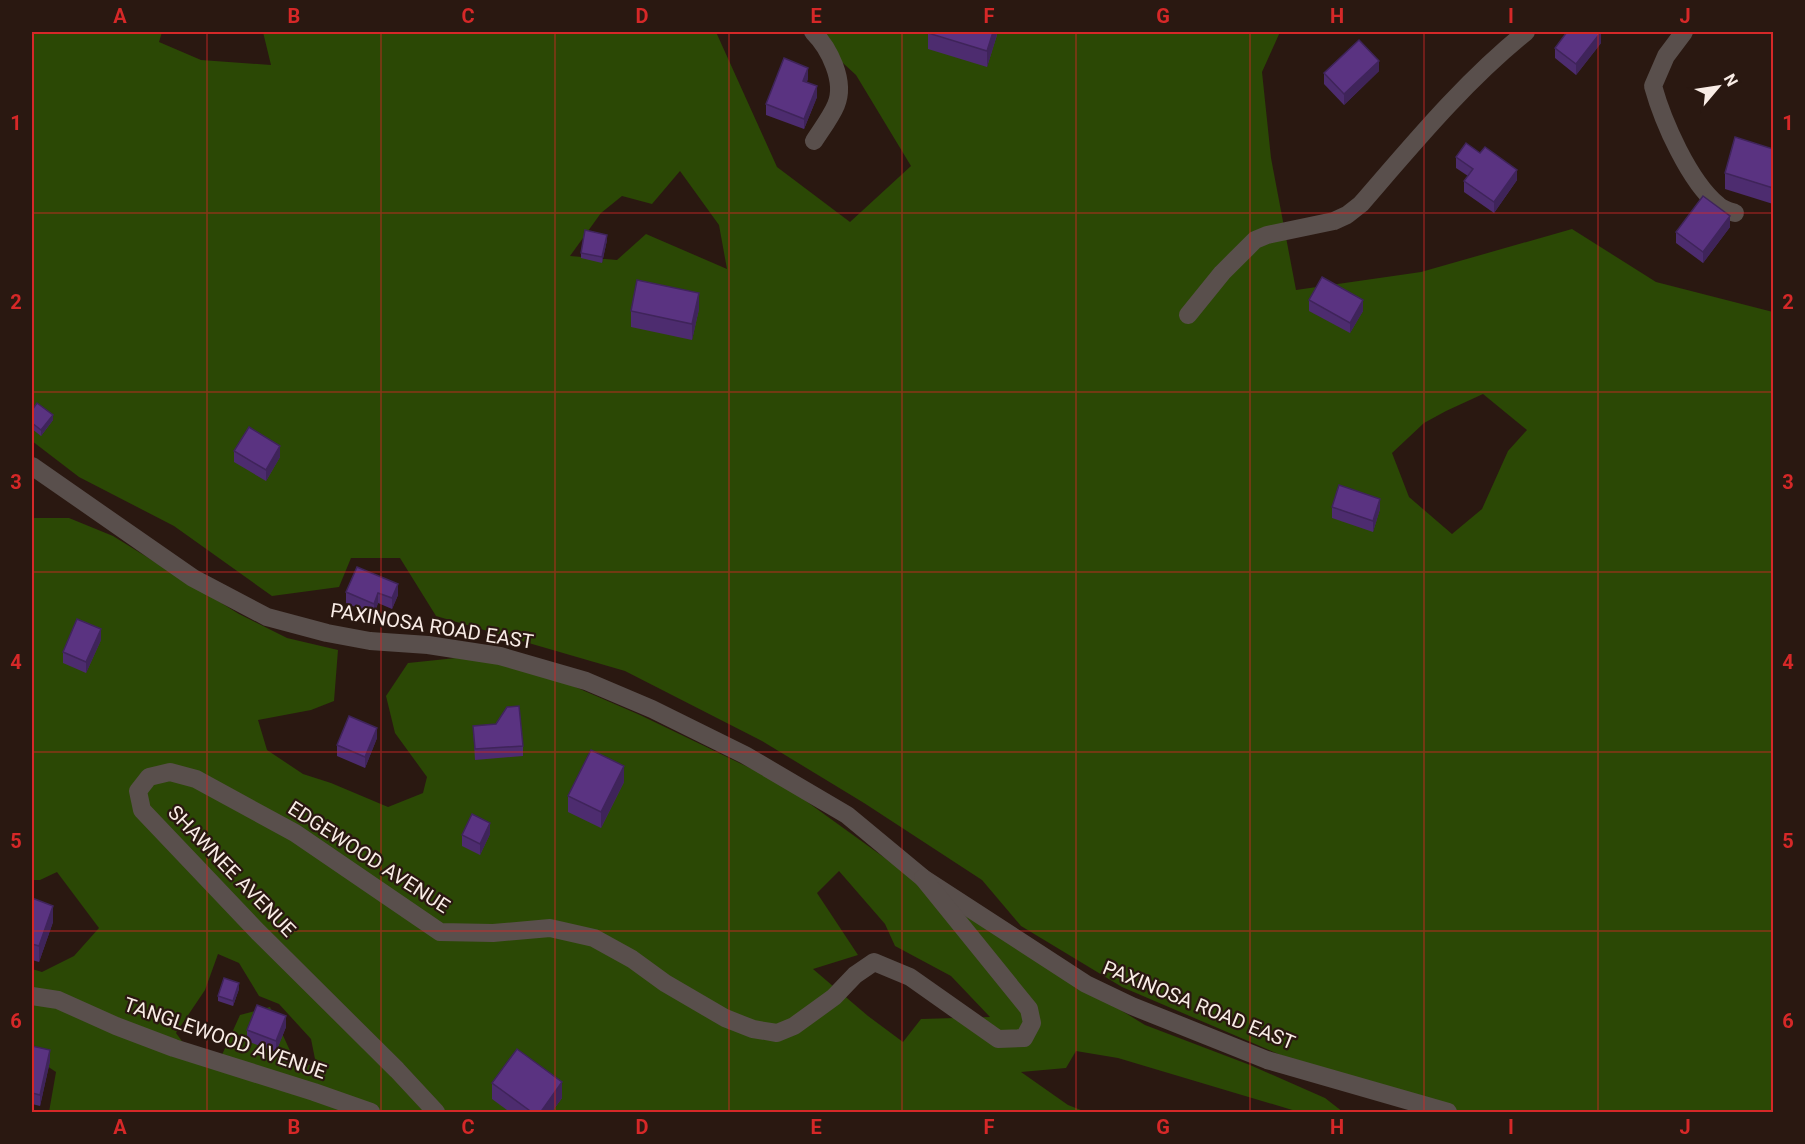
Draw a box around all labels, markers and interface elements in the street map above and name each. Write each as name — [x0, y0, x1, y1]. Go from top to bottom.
text: A — [113, 4, 127, 28]
text: B — [288, 4, 300, 28]
text: C — [461, 4, 475, 28]
text: D — [636, 4, 649, 28]
text: E — [810, 4, 822, 28]
text: F — [984, 4, 995, 28]
text: G — [1156, 4, 1170, 28]
text: H — [1330, 4, 1344, 28]
text: I — [1508, 4, 1514, 28]
text: J — [1679, 4, 1691, 28]
north arrow — [1688, 57, 1748, 117]
text: N — [1720, 70, 1742, 90]
text: 1 — [10, 111, 22, 135]
text: 1 — [1782, 111, 1794, 135]
text: 2 — [10, 290, 22, 314]
text: 2 — [1782, 290, 1794, 314]
text: 3 — [10, 470, 22, 494]
text: 3 — [1782, 470, 1794, 494]
street label: PAXINOSA ROAD EAST — [329, 598, 535, 654]
text: 4 — [10, 650, 22, 674]
text: 4 — [1782, 650, 1794, 674]
street label: EDGEWOOD AVENUE — [284, 796, 454, 918]
street label: SHAWNEE AVENUE — [163, 800, 301, 942]
text: 5 — [10, 829, 22, 853]
text: 5 — [1782, 829, 1794, 853]
street label: PAXINOSA ROAD EAST — [1099, 955, 1299, 1055]
street label: TANGLEWOOD AVENUE — [121, 992, 329, 1084]
text: 6 — [10, 1009, 22, 1033]
text: 6 — [1782, 1009, 1794, 1033]
text: A — [113, 1115, 127, 1139]
text: B — [288, 1115, 300, 1139]
text: C — [461, 1115, 475, 1139]
text: D — [636, 1115, 649, 1139]
text: E — [810, 1115, 822, 1139]
text: F — [984, 1115, 995, 1139]
text: G — [1156, 1115, 1170, 1139]
text: H — [1330, 1115, 1344, 1139]
text: I — [1508, 1115, 1514, 1139]
text: J — [1679, 1115, 1691, 1139]

